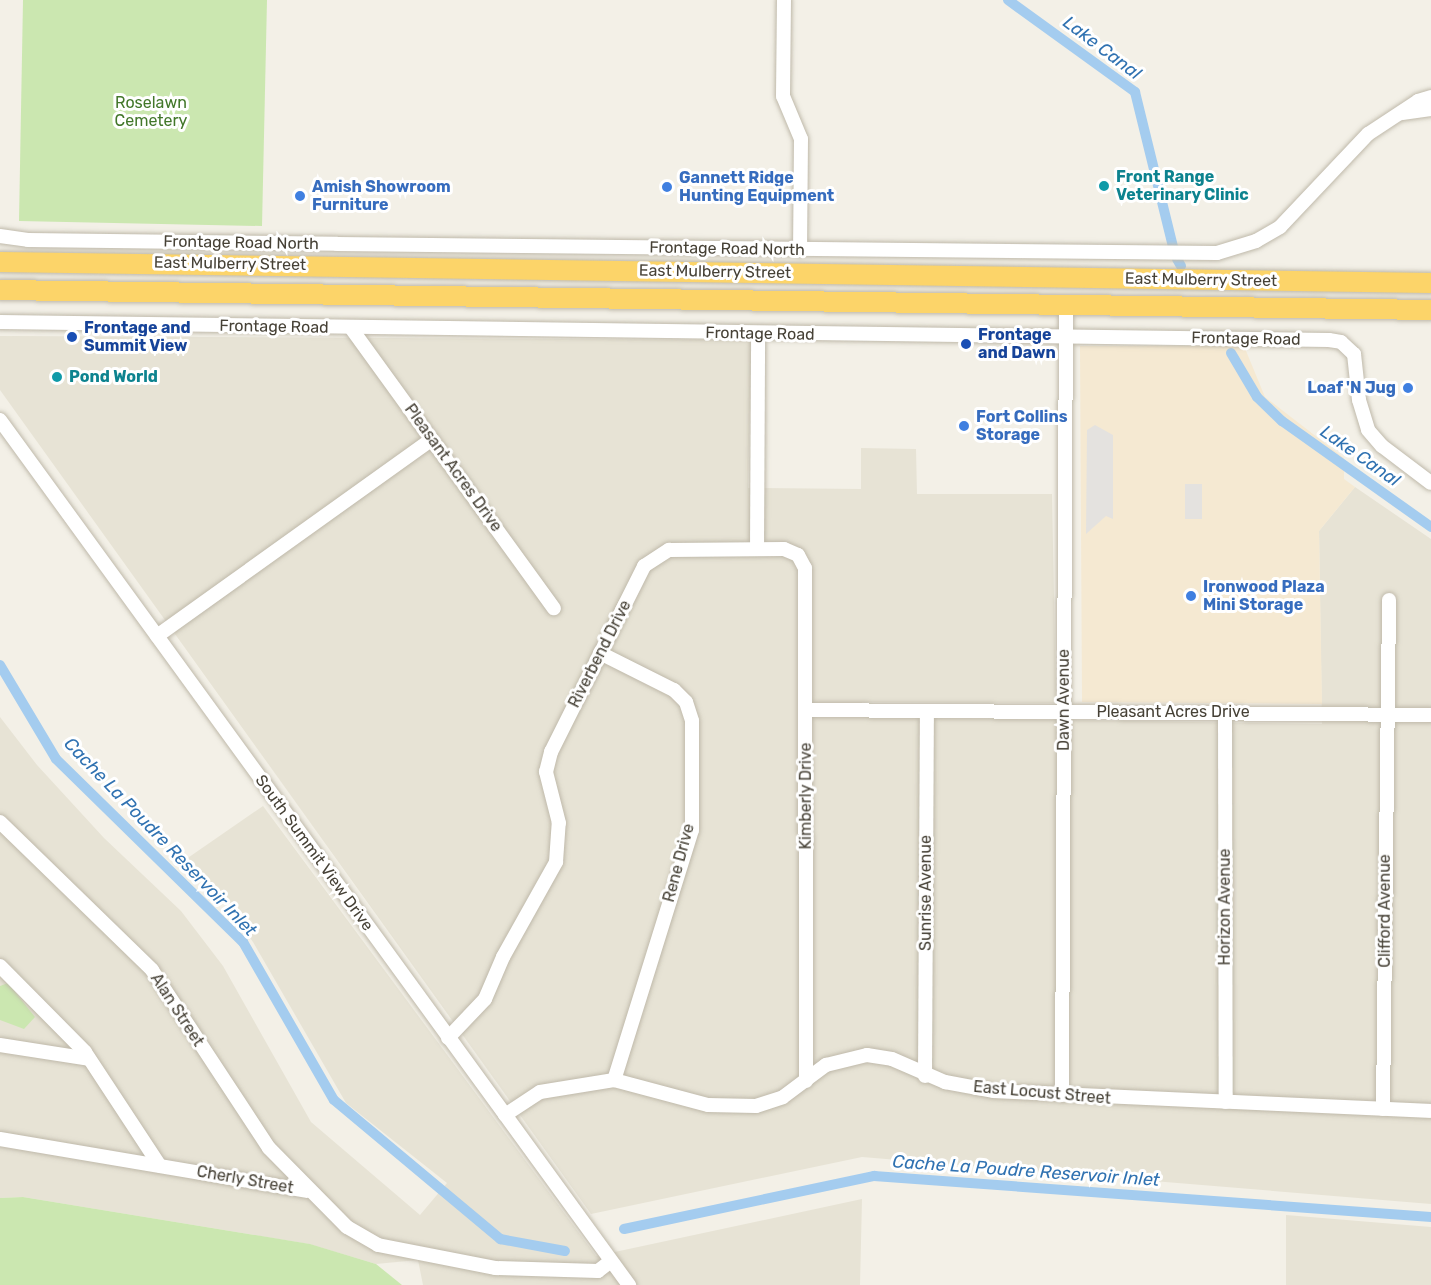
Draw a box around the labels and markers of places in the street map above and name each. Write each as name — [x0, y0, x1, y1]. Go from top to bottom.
place label: Front Range Veterinary Clinic — [1116, 167, 1249, 205]
place label: Gannett Ridge Hunting Equipment — [679, 168, 834, 206]
place label: Amish Showroom Furniture — [312, 177, 451, 215]
marker: Front Range Veterinary Clinic — [1097, 179, 1111, 193]
marker: Gannett Ridge Hunting Equipment — [660, 180, 674, 194]
marker: Amish Showroom Furniture — [293, 189, 307, 203]
place label: Frontage and Summit View — [84, 318, 191, 356]
place label: Frontage and Dawn — [978, 325, 1056, 363]
marker: Frontage and Summit View — [65, 330, 79, 344]
marker: Frontage and Dawn — [959, 337, 973, 351]
place label: Pond World — [69, 367, 158, 387]
marker: Pond World — [50, 370, 64, 384]
place label: Loaf 'N Jug — [1307, 378, 1396, 398]
marker: Loaf 'N Jug — [1401, 381, 1415, 395]
place label: Fort Collins Storage — [976, 407, 1068, 445]
marker: Fort Collins Storage — [957, 419, 971, 433]
place label: Ironwood Plaza Mini Storage — [1203, 577, 1325, 615]
marker: Ironwood Plaza Mini Storage — [1184, 589, 1198, 603]

